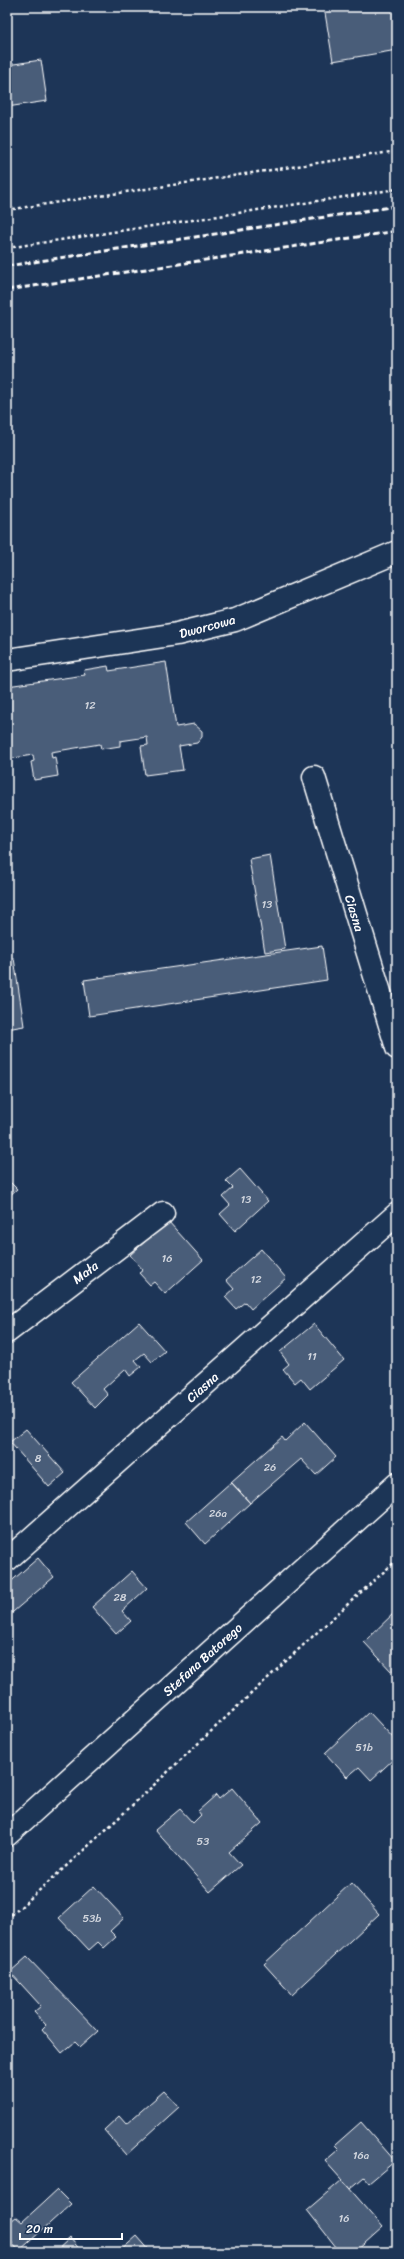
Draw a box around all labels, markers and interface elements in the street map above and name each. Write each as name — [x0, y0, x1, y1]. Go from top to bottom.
street label: Dworcowa — [176, 608, 238, 645]
house number: 12 — [84, 696, 96, 715]
street label: Ciasna — [338, 892, 371, 935]
house number: 13 — [262, 895, 272, 914]
house number: 13 — [241, 1190, 251, 1209]
house number: 16 — [162, 1249, 172, 1268]
street label: Mała — [67, 1255, 104, 1290]
house number: 12 — [250, 1270, 262, 1289]
house number: 11 — [307, 1347, 317, 1366]
street label: Ciasna — [181, 1366, 224, 1409]
house number: 8 — [35, 1449, 42, 1468]
house number: 26 — [264, 1458, 276, 1477]
house number: 26a — [209, 1504, 228, 1523]
house number: 28 — [114, 1588, 127, 1607]
street label: Stefana Batorego — [157, 1617, 248, 1702]
house number: 51b — [355, 1738, 373, 1757]
house number: 53 — [197, 1832, 209, 1851]
house number: 53b — [83, 1909, 101, 1928]
house number: 16a — [353, 2146, 370, 2165]
house number: 16 — [339, 2209, 349, 2228]
scale bar — [20, 2215, 122, 2241]
text: 20 m — [26, 2218, 53, 2240]

